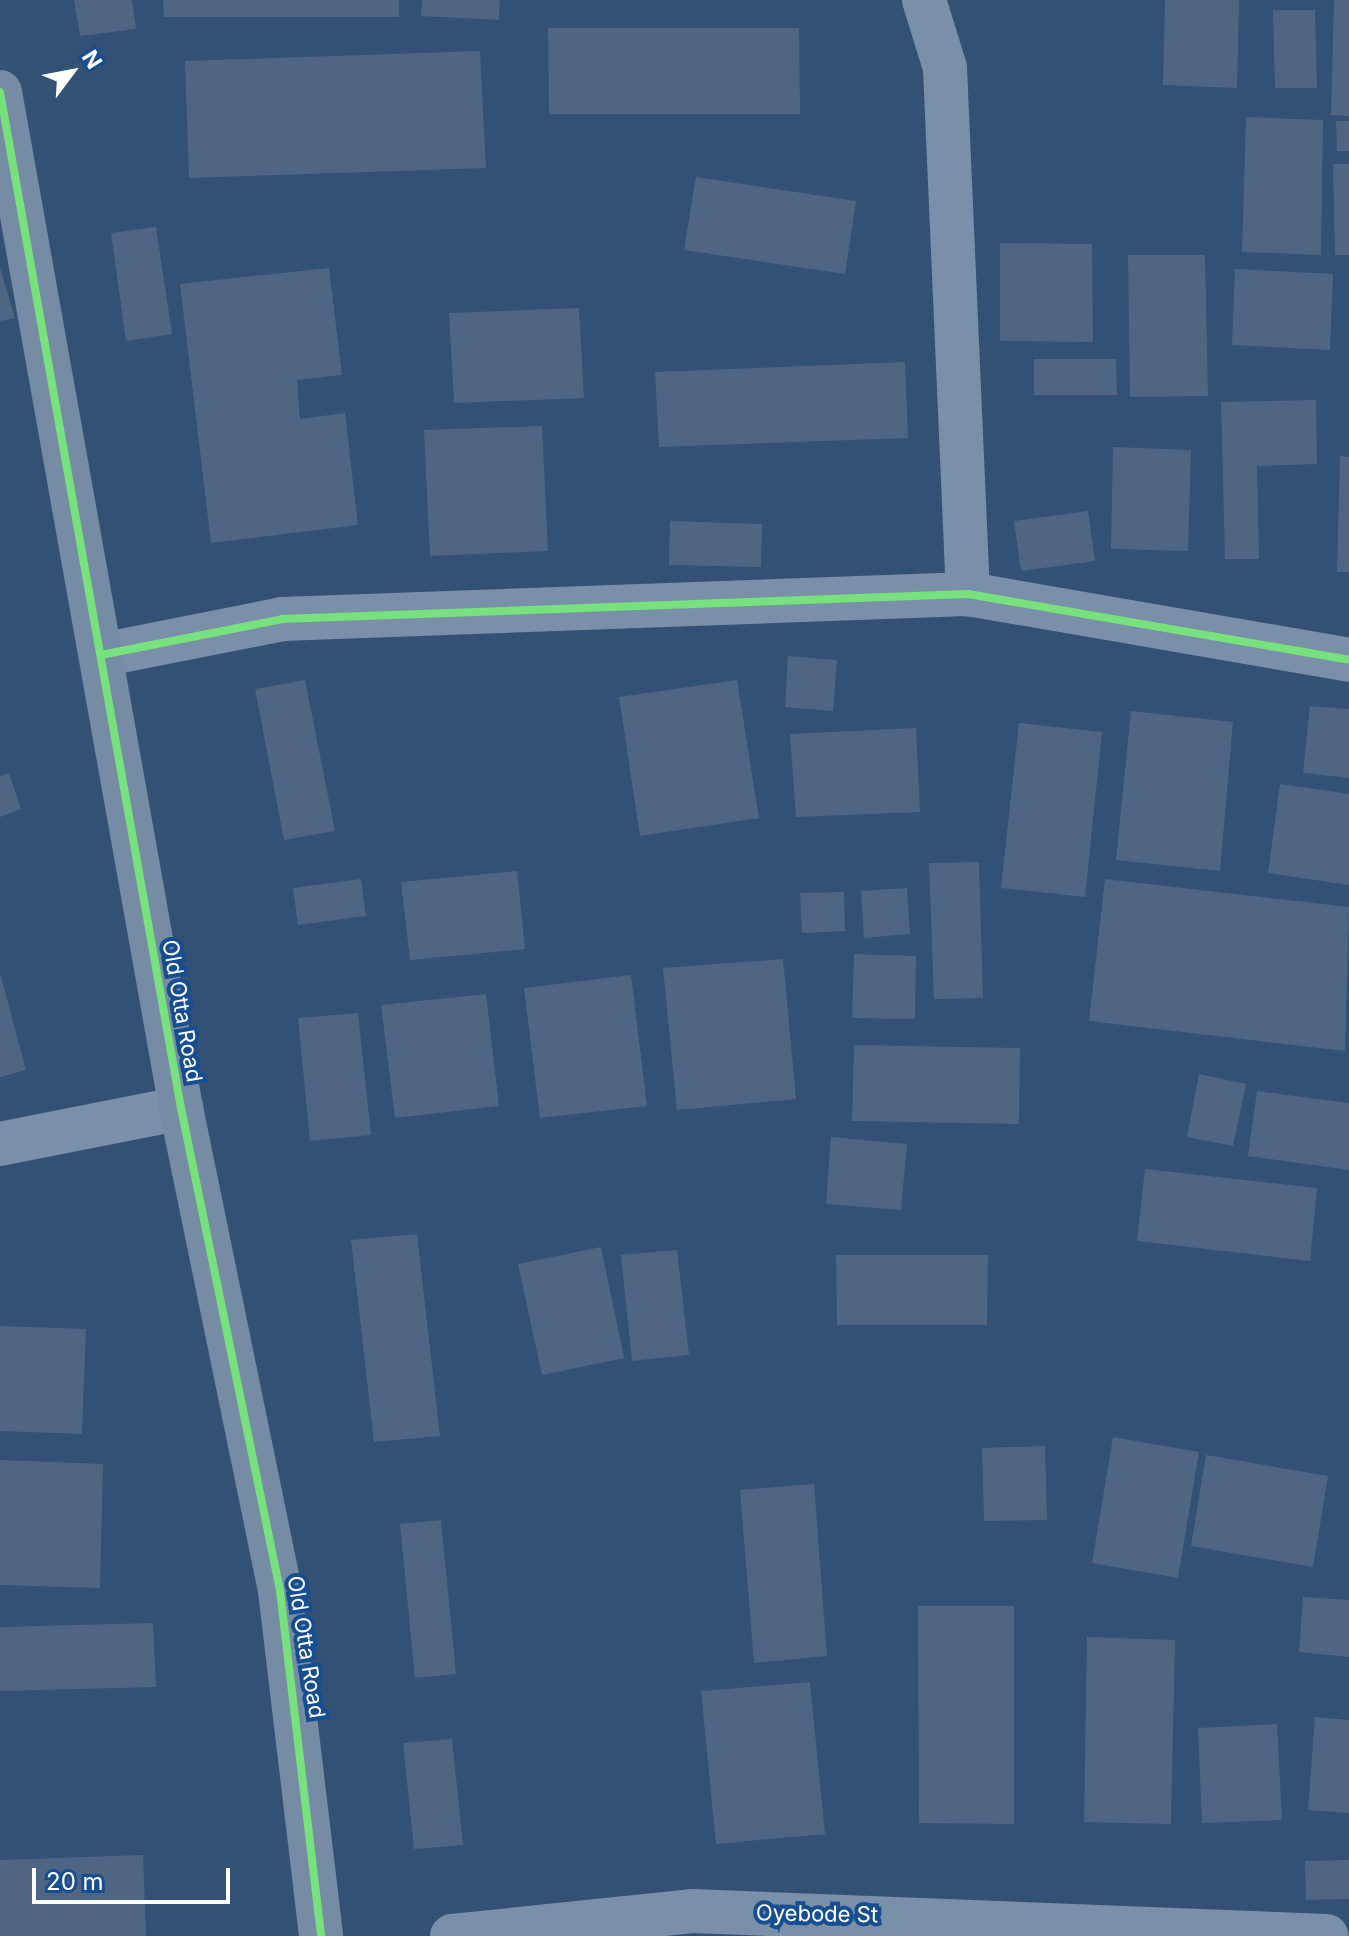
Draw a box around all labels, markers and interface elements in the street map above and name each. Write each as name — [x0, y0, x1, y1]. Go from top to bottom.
north arrow — [32, 32, 112, 112]
text: N — [77, 45, 108, 73]
street label: Old Otta Road — [156, 938, 208, 1084]
street label: Old Otta Road — [282, 1574, 330, 1720]
scale bar — [36, 1852, 234, 1902]
text: 20 m — [46, 1867, 104, 1896]
street label: Oyebode St — [756, 1900, 878, 1928]

